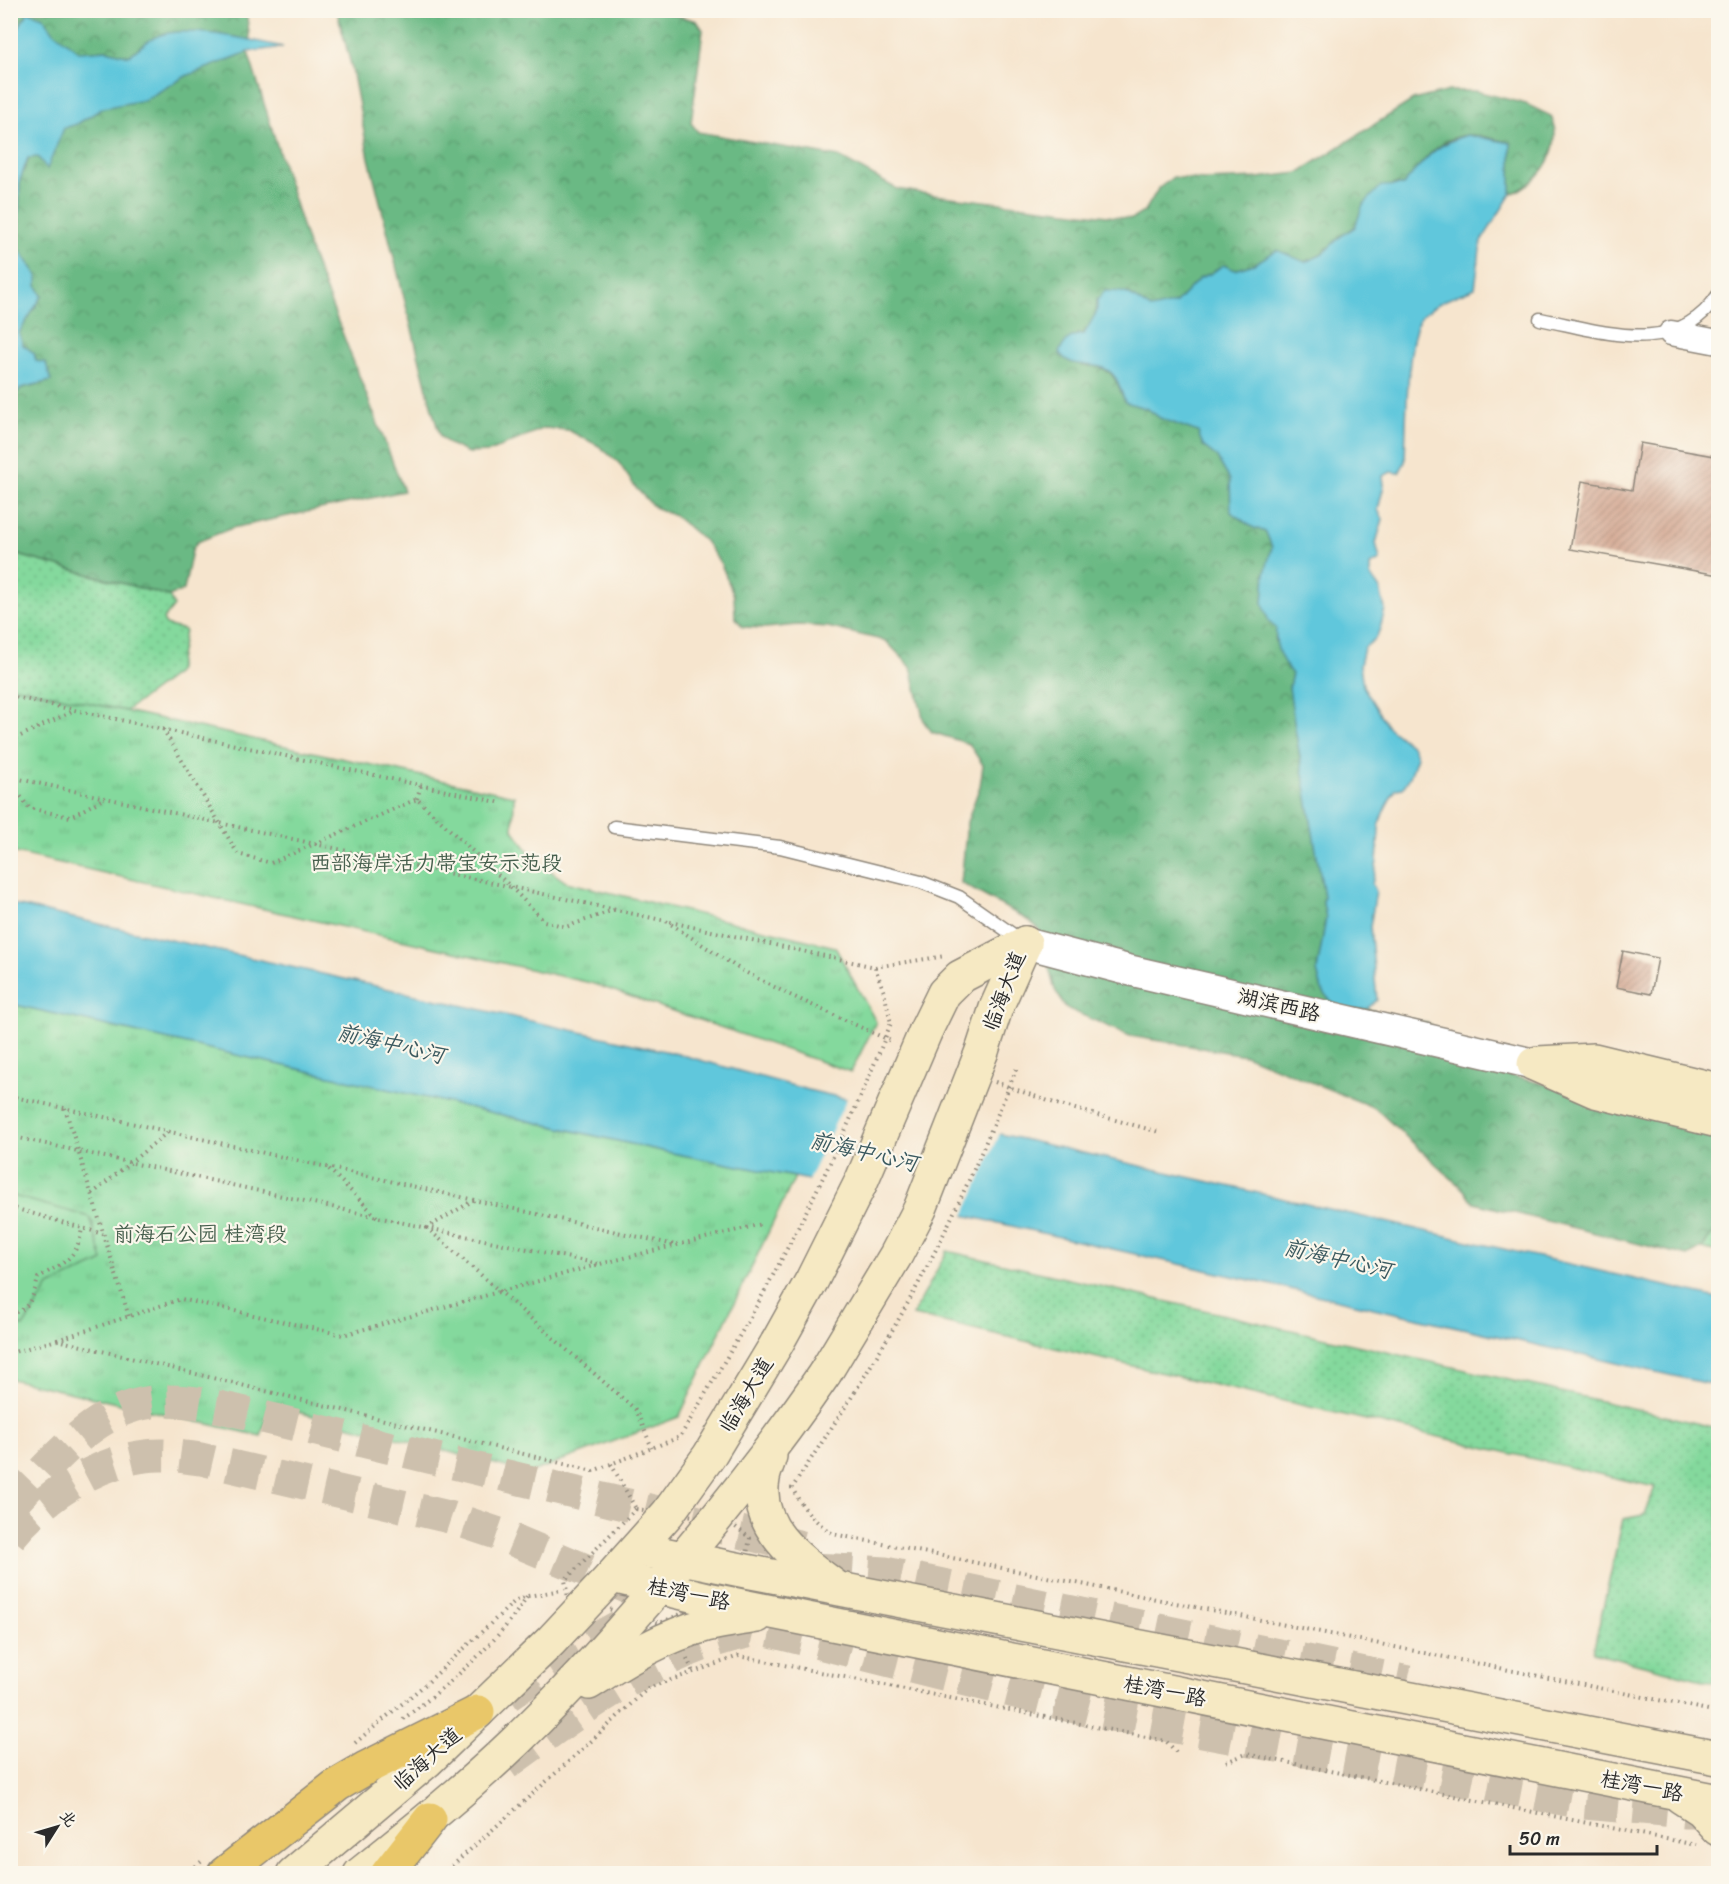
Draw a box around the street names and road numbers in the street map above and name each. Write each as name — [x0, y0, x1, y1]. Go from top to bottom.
street label: 临海大道 — [971, 945, 1037, 1037]
street label: 湖滨西路 — [1234, 977, 1324, 1033]
street label: 临海大道 — [708, 1349, 784, 1441]
street label: 桂湾一路 — [644, 1567, 734, 1621]
street label: 桂湾一路 — [1120, 1664, 1210, 1718]
street label: 临海大道 — [383, 1717, 471, 1801]
street label: 桂湾一路 — [1597, 1759, 1687, 1813]

